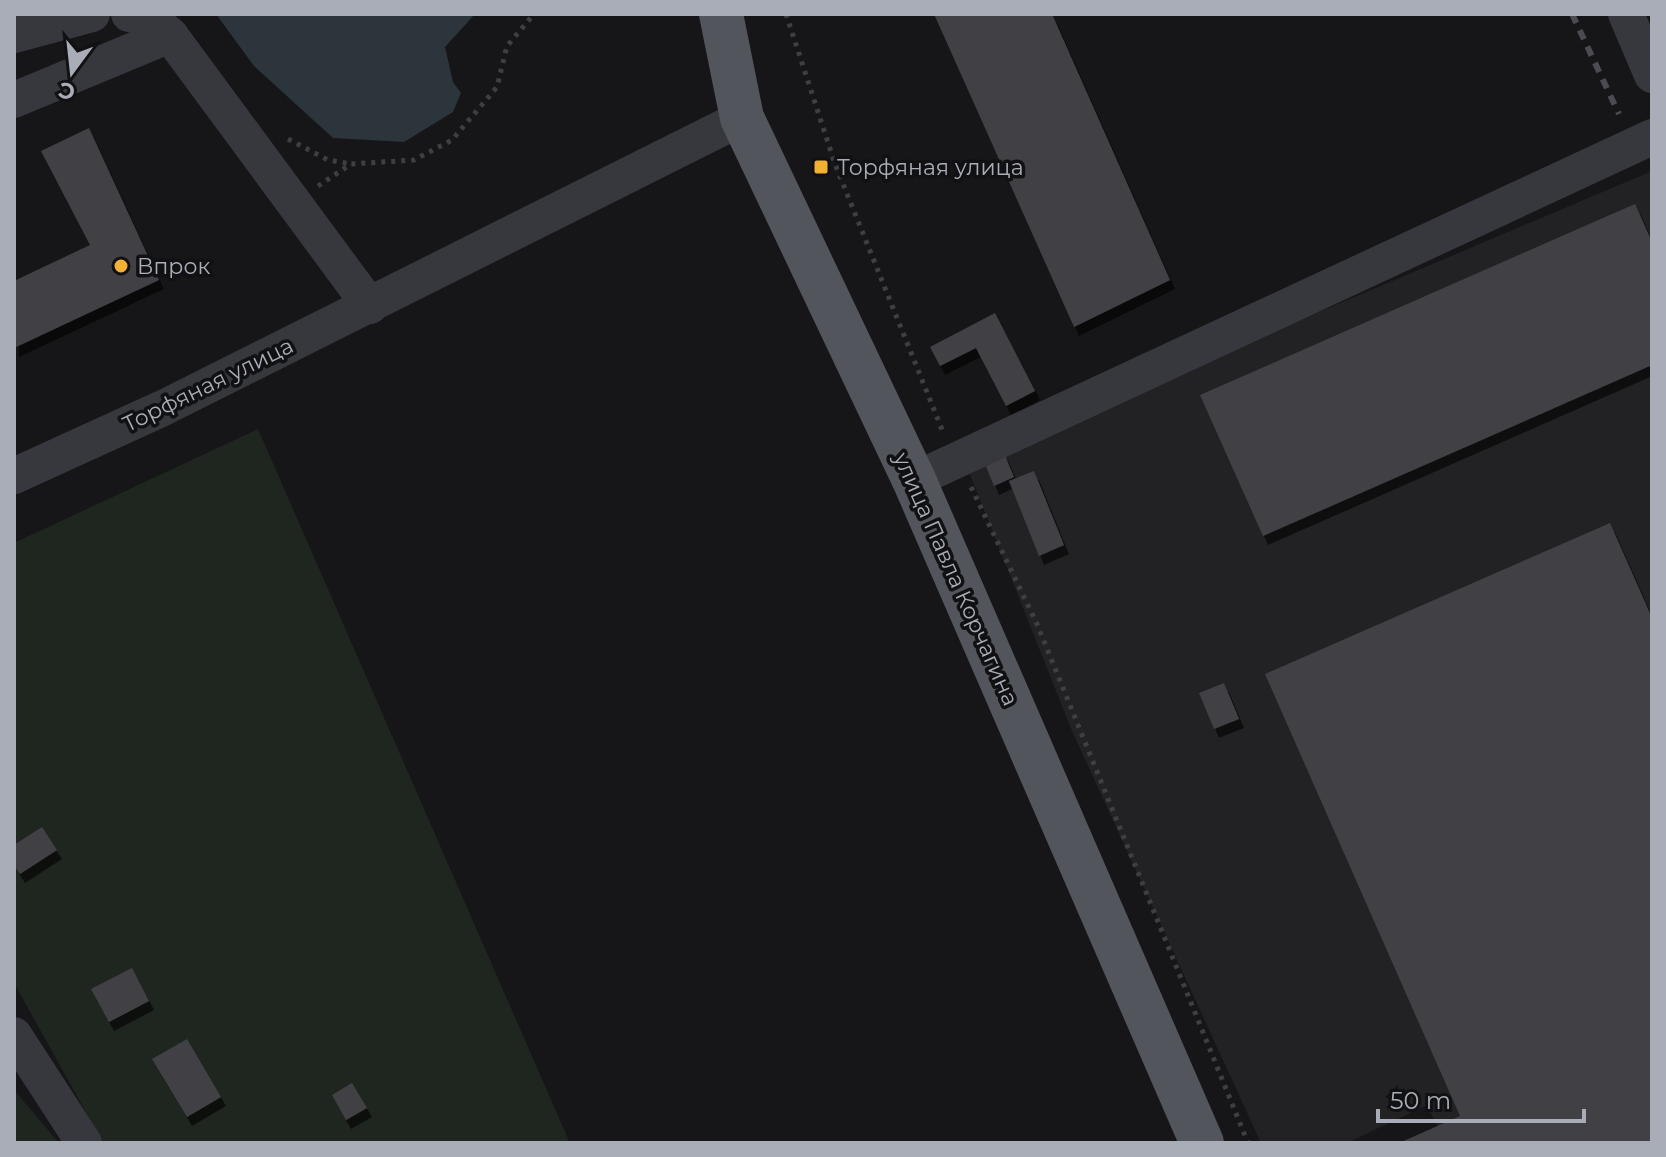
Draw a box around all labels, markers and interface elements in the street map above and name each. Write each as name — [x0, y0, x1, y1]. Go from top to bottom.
north arrow — [32, 32, 112, 112]
text: С — [56, 76, 78, 106]
place label: Торфяная улица — [837, 154, 1024, 181]
marker: Торфяная улица — [812, 158, 830, 176]
place label: Впрок — [137, 253, 210, 280]
marker: Впрок — [112, 257, 130, 275]
street label: Торфяная улица — [118, 332, 298, 438]
street label: улица Павла Корчагина — [887, 447, 1024, 710]
scale bar — [1378, 1073, 1584, 1123]
text: 50 m — [1390, 1086, 1451, 1115]

